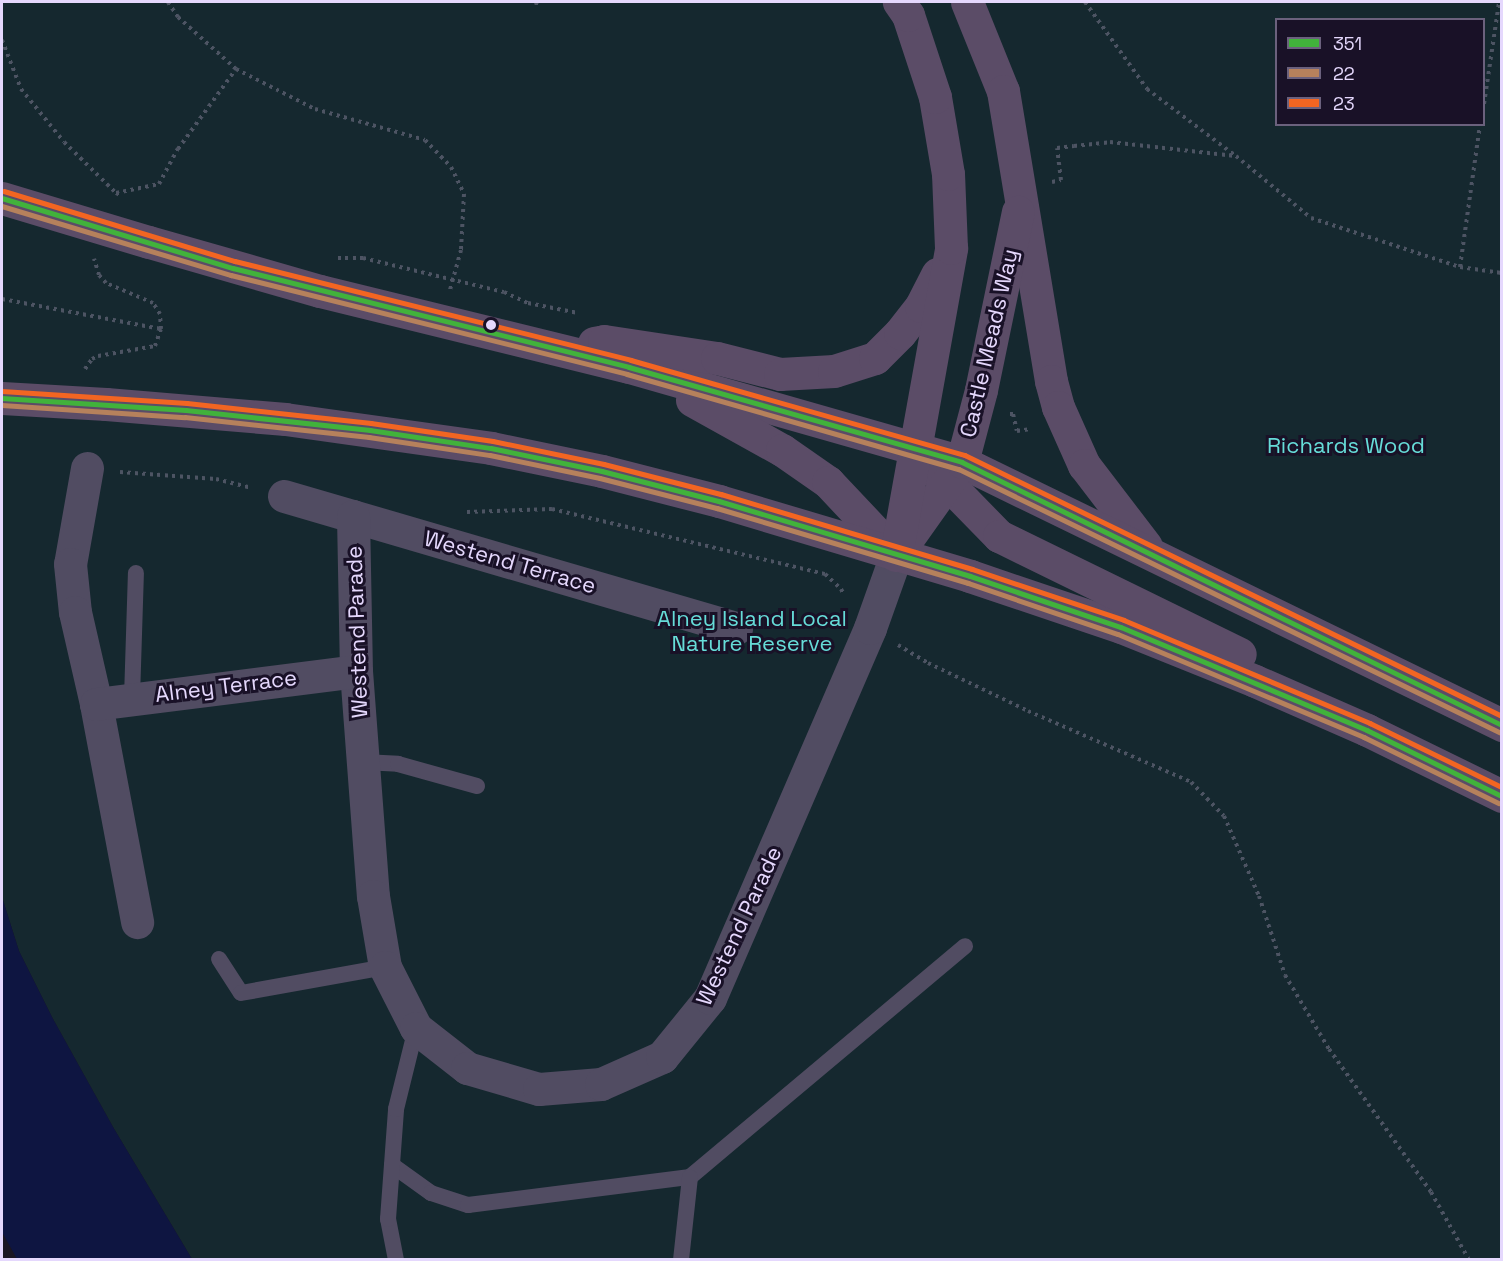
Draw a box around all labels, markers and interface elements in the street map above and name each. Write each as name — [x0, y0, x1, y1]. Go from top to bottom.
legend — [1275, 18, 1485, 126]
text: 351 — [1333, 32, 1362, 55]
text: 22 — [1333, 62, 1355, 85]
text: 23 — [1333, 92, 1355, 115]
street label: Castle Meads Way — [954, 246, 1024, 440]
unlabelled marker — [485, 319, 497, 331]
park label: Richards Wood — [1267, 433, 1425, 459]
street label: Westend Terrace — [421, 525, 599, 599]
street label: Westend Parade — [341, 545, 373, 719]
park label: Alney Island Local Nature Reserve — [657, 605, 847, 656]
street label: Alney Terrace — [153, 664, 299, 708]
street label: Westend Parade — [691, 842, 787, 1010]

